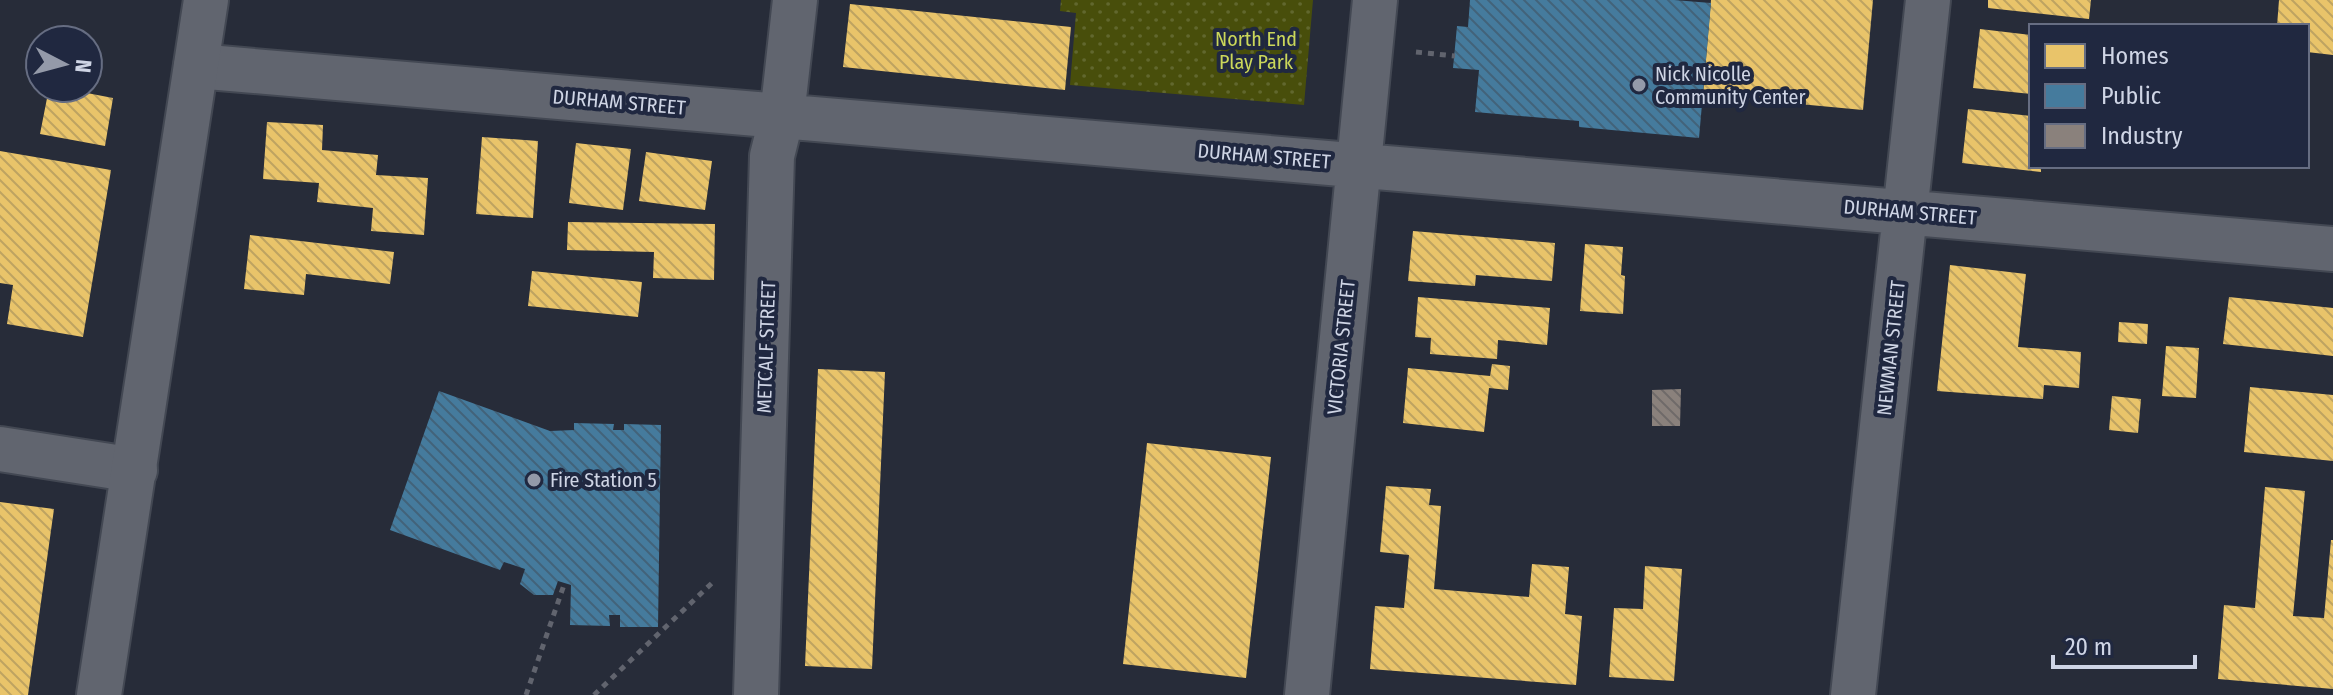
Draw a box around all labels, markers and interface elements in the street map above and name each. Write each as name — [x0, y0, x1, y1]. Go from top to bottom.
north arrow — [24, 24, 104, 104]
legend — [2029, 24, 2309, 168]
park label: North End Play Park — [1215, 27, 1297, 74]
text: Homes — [2101, 42, 2169, 70]
text: N — [69, 58, 98, 74]
place label: Nick Nicolle Community Center — [1655, 62, 1805, 109]
marker: Nick Nicolle Community Center — [1630, 76, 1648, 94]
text: Public — [2101, 82, 2161, 110]
street label: DURHAM STREET — [551, 84, 687, 120]
text: Industry — [2101, 122, 2183, 150]
street label: DURHAM STREET — [1196, 138, 1332, 174]
street label: DURHAM STREET — [1842, 194, 1978, 230]
street label: VICTORIA STREET — [1322, 278, 1360, 416]
street label: METCALF STREET — [752, 279, 780, 414]
street label: NEWMAN STREET — [1872, 279, 1910, 417]
place label: Fire Station 5 — [550, 468, 657, 492]
marker: Fire Station 5 — [525, 471, 543, 489]
scale bar — [2053, 619, 2195, 669]
text: 20 m — [2065, 633, 2112, 661]

